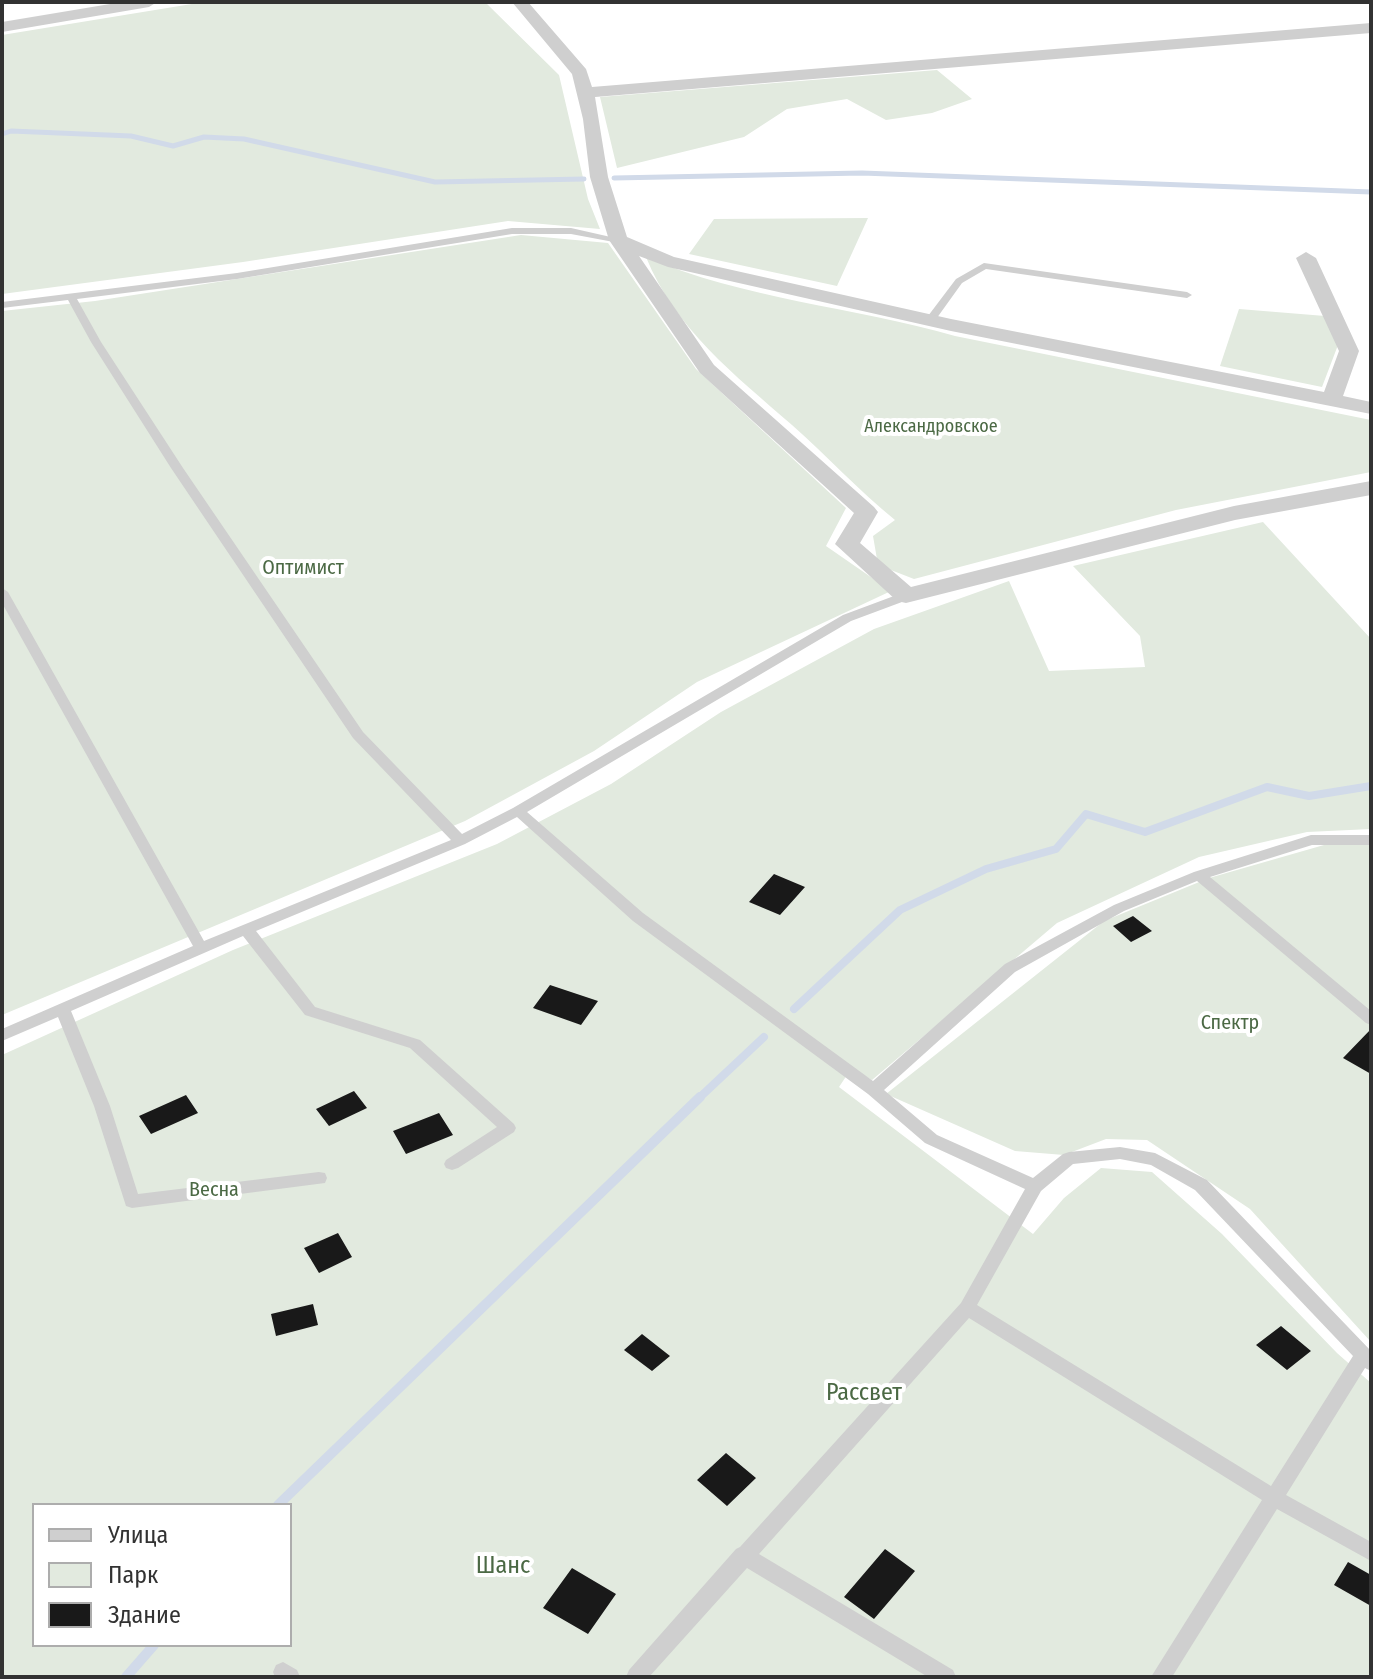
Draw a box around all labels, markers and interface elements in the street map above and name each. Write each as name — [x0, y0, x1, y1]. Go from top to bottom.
park label: Александровское — [864, 416, 998, 438]
park label: Оптимист — [262, 556, 344, 580]
park label: Спектр — [1201, 1011, 1259, 1035]
park label: Весна — [189, 1178, 239, 1202]
park label: Рассвет — [826, 1379, 902, 1407]
legend — [32, 1503, 292, 1647]
text: Улица — [108, 1521, 168, 1549]
park label: Шанс — [476, 1552, 530, 1580]
text: Парк — [108, 1561, 158, 1589]
text: Здание — [108, 1601, 181, 1629]

